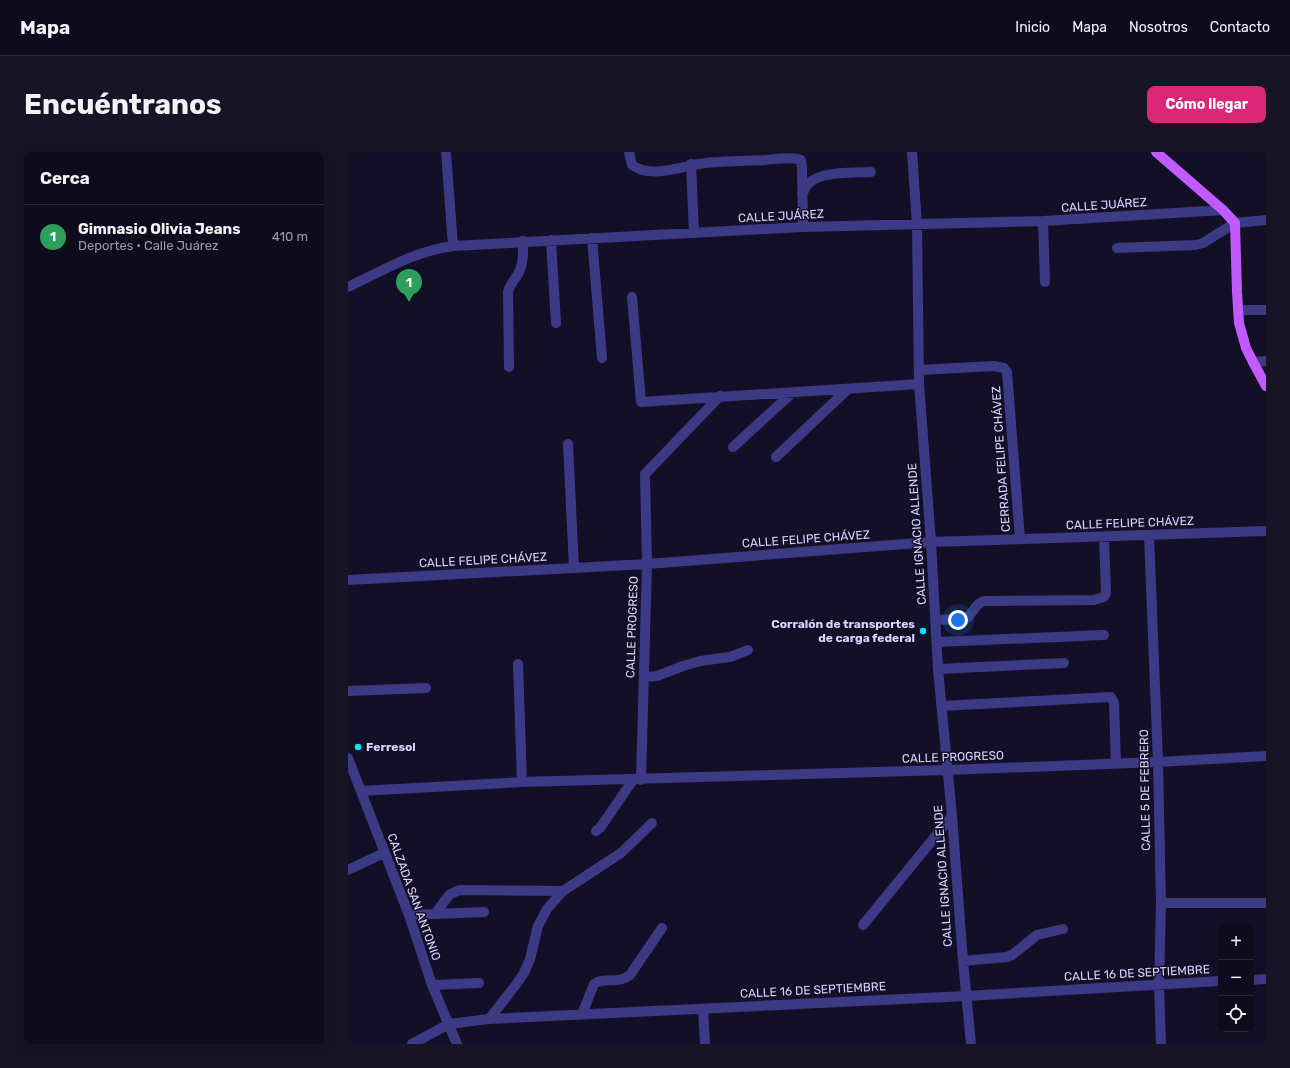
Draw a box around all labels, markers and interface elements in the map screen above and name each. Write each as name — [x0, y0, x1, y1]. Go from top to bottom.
text: Mapa — [20, 16, 70, 39]
text: Inicio — [1015, 19, 1050, 36]
text: Mapa — [1072, 19, 1107, 36]
text: Nosotros — [1129, 19, 1188, 36]
text: Contacto — [1210, 19, 1270, 36]
button: Cómo llegar — [1147, 86, 1266, 123]
text: Encuéntranos — [24, 88, 222, 121]
text: Cerca — [40, 168, 90, 188]
street label: CALLE JUÁREZ — [1061, 195, 1147, 215]
street label: CALLE JUÁREZ — [738, 207, 824, 225]
text: Gimnasio Olivia Jeans — [78, 220, 241, 238]
text: 1 — [50, 229, 56, 244]
text: 410 m — [272, 229, 308, 244]
text: Deportes · Calle Juárez — [78, 238, 219, 253]
pin: 1 — [396, 269, 422, 302]
street label: CERRADA FELIPE CHÁVEZ — [989, 385, 1013, 533]
street label: CALLE IGNACIO ALLENDE — [905, 463, 929, 605]
street label: CALLE FELIPE CHÁVEZ — [1066, 514, 1194, 532]
street label: CALLE FELIPE CHÁVEZ — [742, 528, 870, 550]
street label: CALLE FELIPE CHÁVEZ — [419, 550, 547, 570]
street label: CALLE PROGRESO — [623, 576, 641, 678]
your location — [948, 610, 968, 630]
place label: Corralón de transportes de carga federal — [771, 617, 915, 645]
marker: Corralón de transportes de carga federal — [918, 626, 928, 636]
street label: CALLE 5 DE FEBRERO — [1137, 729, 1153, 851]
place label: Ferresol — [366, 740, 416, 754]
marker: Ferresol — [353, 742, 363, 752]
street label: CALLE PROGRESO — [902, 748, 1004, 766]
street label: CALLE IGNACIO ALLENDE — [931, 805, 955, 947]
street label: CALZADA SAN ANTONIO — [384, 832, 444, 962]
map controls — [1218, 924, 1254, 1032]
button: + — [1218, 924, 1254, 960]
button: − — [1218, 960, 1254, 996]
street label: CALLE 16 DE SEPTIEMBRE — [1064, 962, 1210, 984]
street label: CALLE 16 DE SEPTIEMBRE — [740, 979, 886, 1001]
button: locate — [1218, 996, 1254, 1032]

